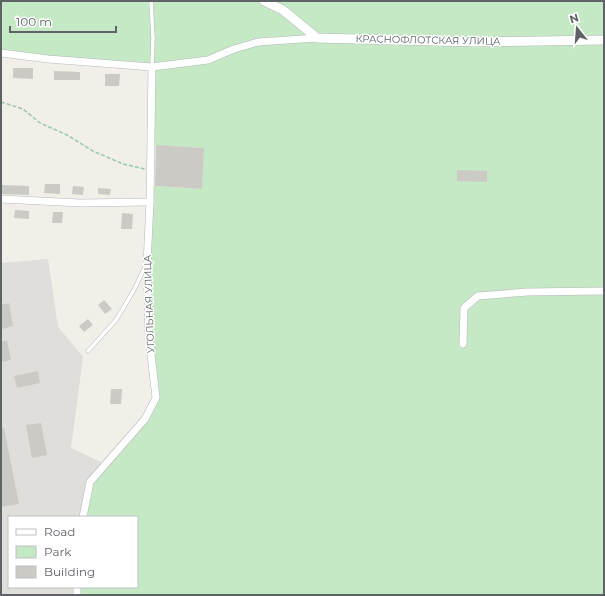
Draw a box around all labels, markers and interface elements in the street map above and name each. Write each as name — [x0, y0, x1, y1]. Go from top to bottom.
scale bar — [10, 8, 116, 34]
north arrow — [557, 8, 597, 48]
text: N — [568, 10, 580, 26]
text: 100 m — [16, 14, 52, 29]
street label: КРАСНОФЛОТСКАЯ УЛИЦА — [355, 32, 501, 48]
street label: УГОЛЬНАЯ УЛИЦА — [141, 254, 157, 353]
legend — [8, 516, 138, 588]
text: Road — [44, 524, 75, 539]
text: Park — [44, 544, 72, 559]
text: Building — [44, 564, 95, 579]

